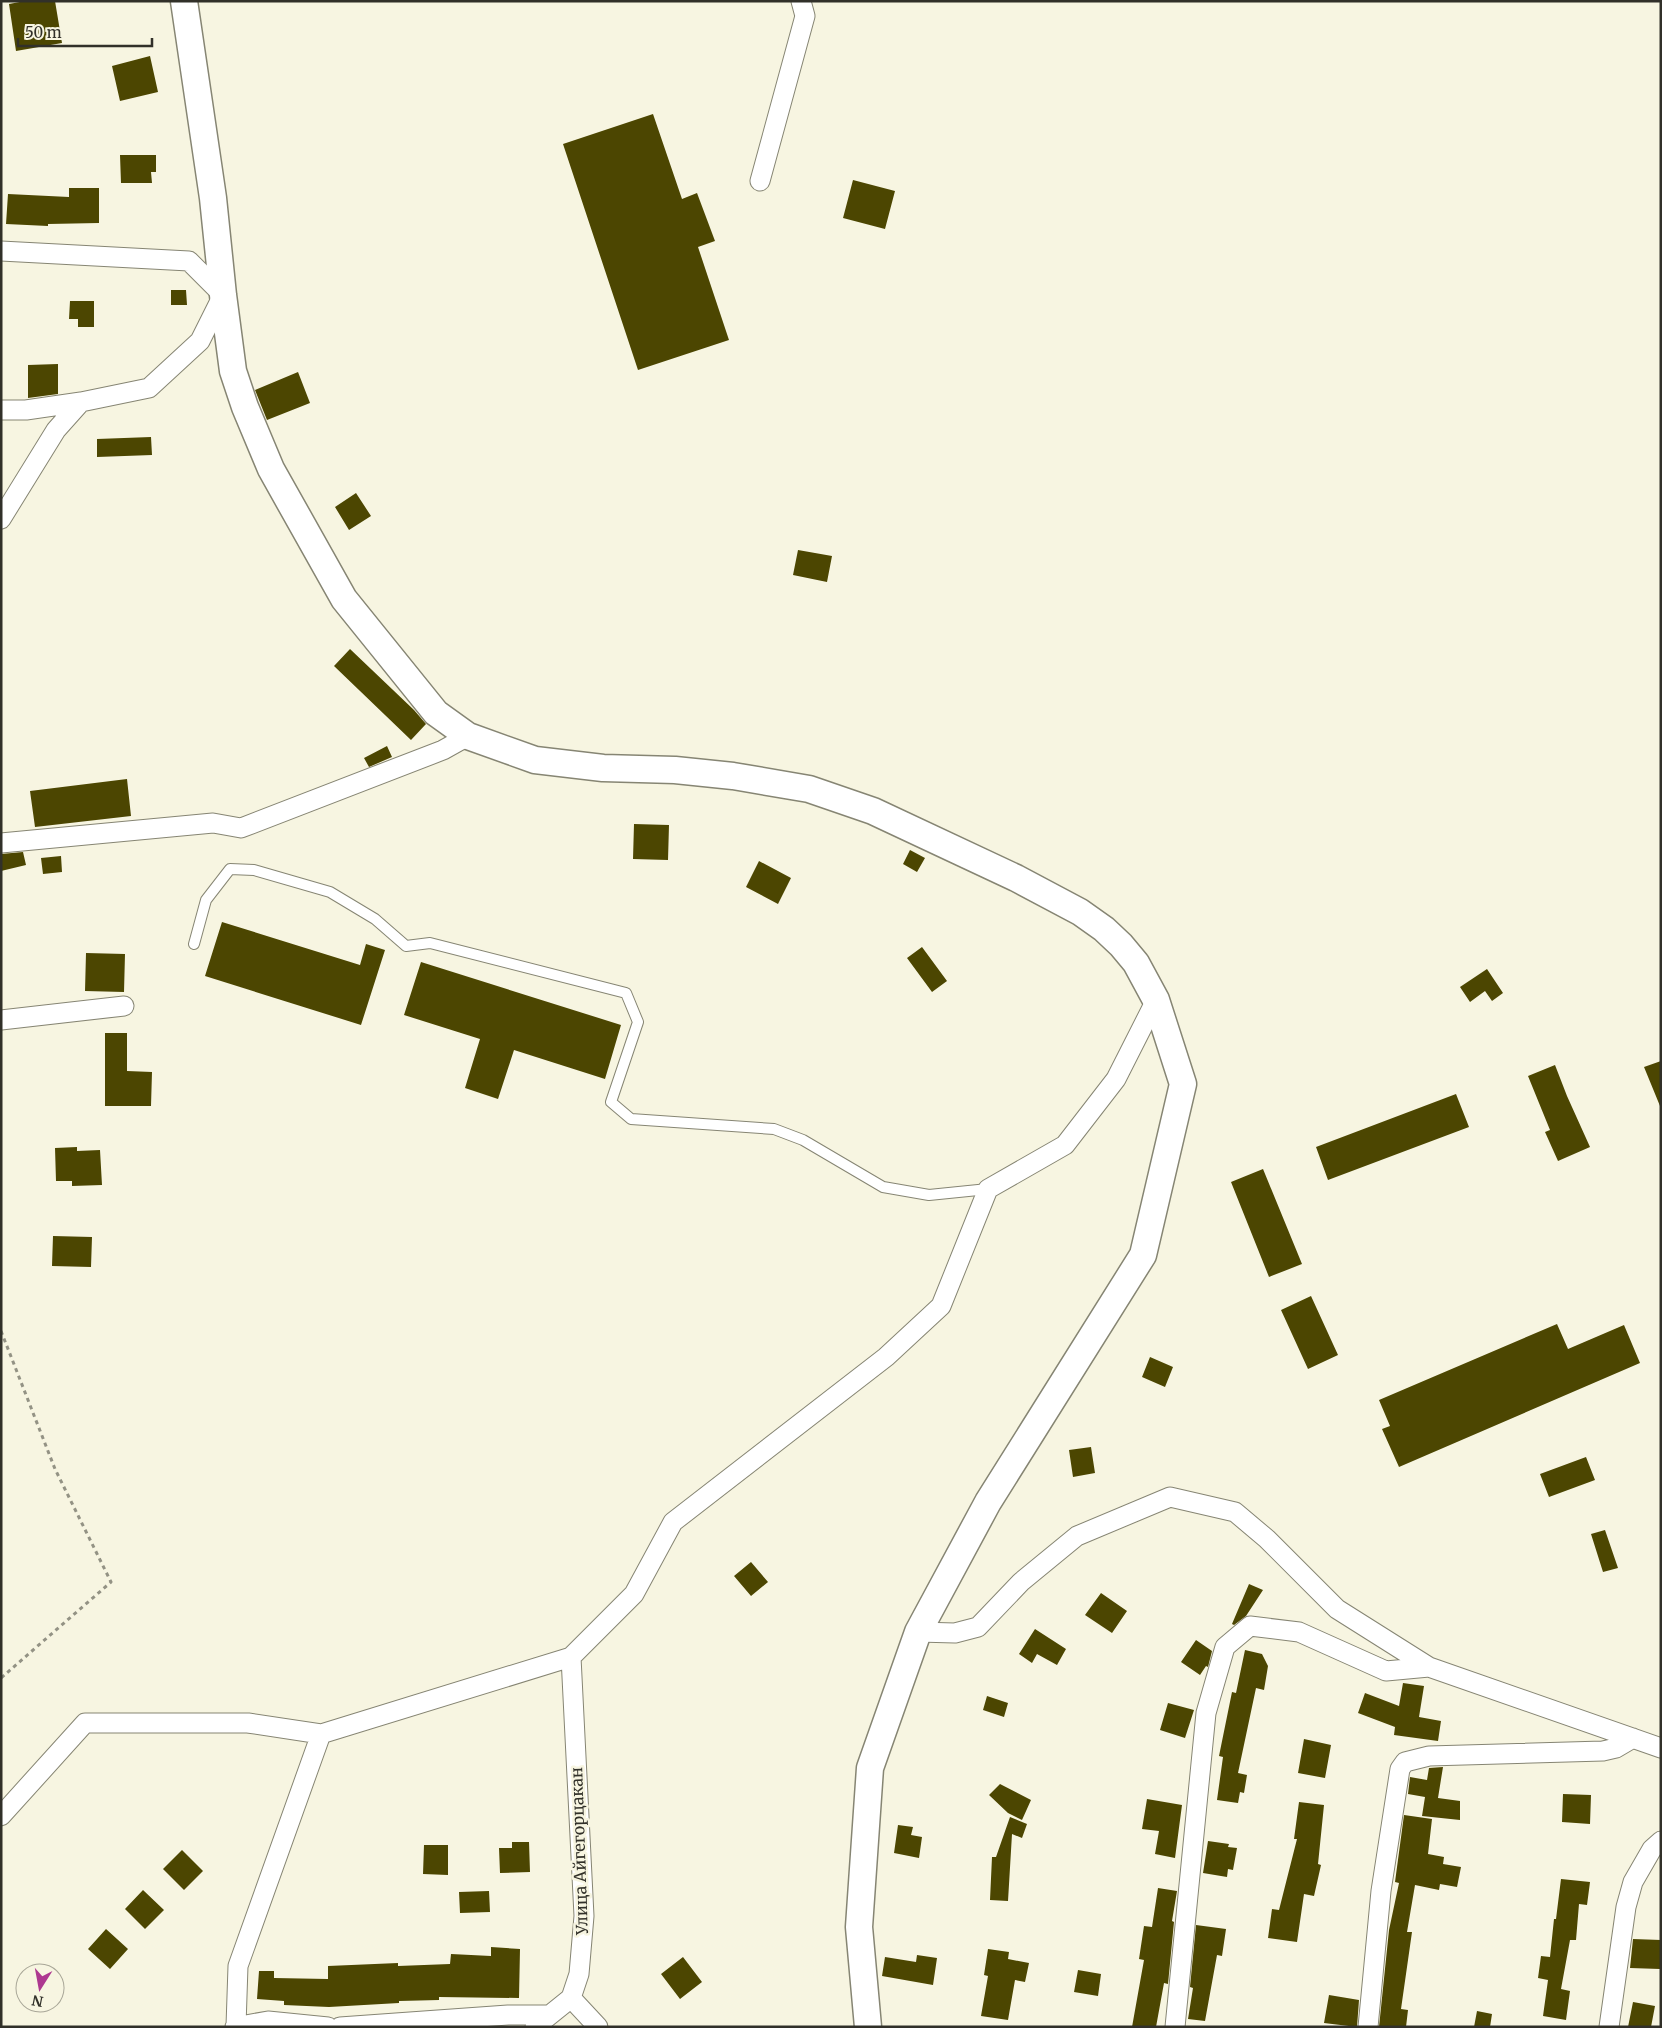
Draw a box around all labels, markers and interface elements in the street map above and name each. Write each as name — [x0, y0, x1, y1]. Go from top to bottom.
scale bar — [18, 15, 151, 47]
text: 50 m — [25, 23, 62, 42]
street label: Улица Айгегорцакан — [566, 1767, 592, 1936]
north arrow — [15, 1963, 65, 2013]
text: N — [30, 1991, 45, 2011]

